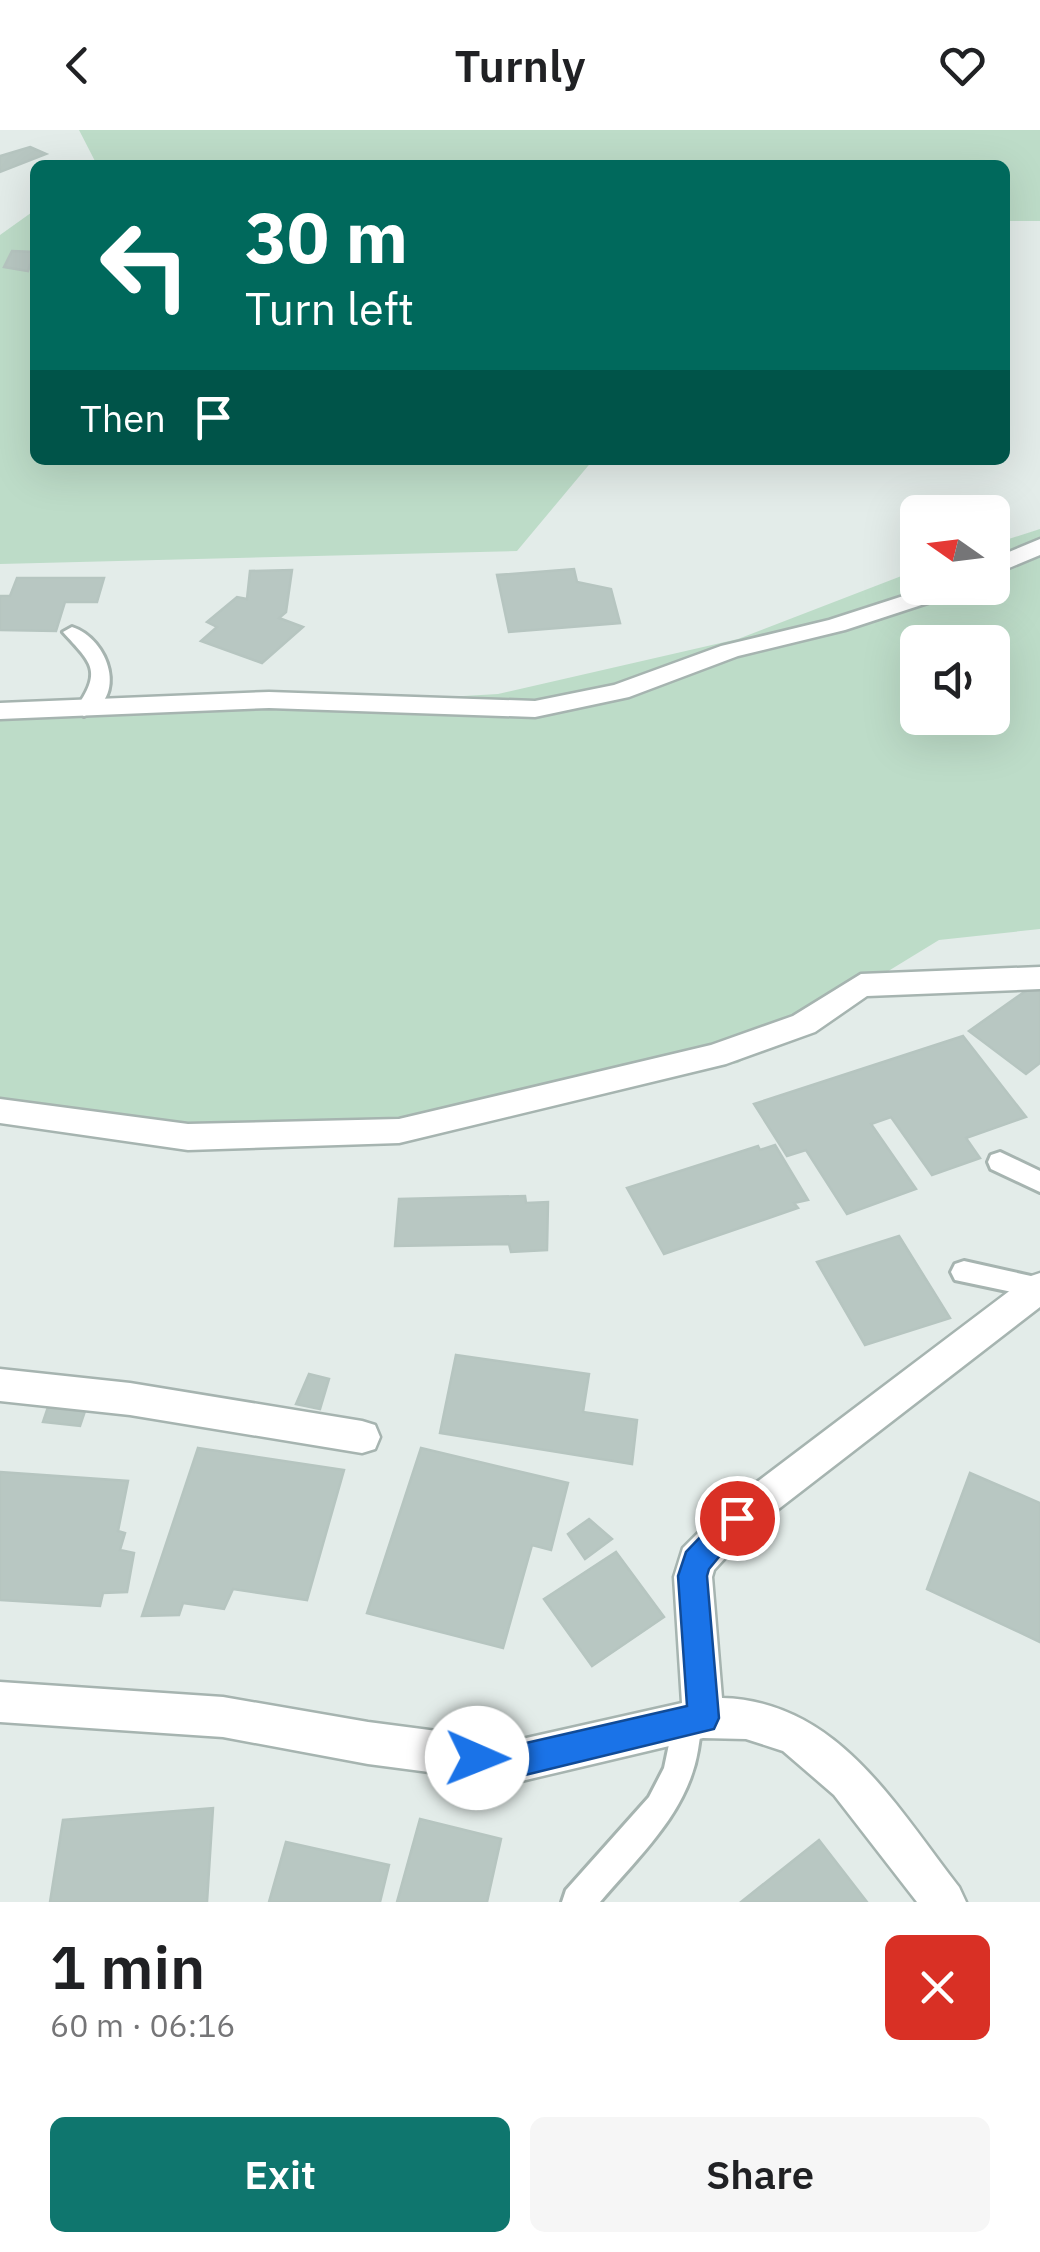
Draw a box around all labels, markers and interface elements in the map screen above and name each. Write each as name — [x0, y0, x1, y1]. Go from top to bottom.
text: Turnly — [454, 36, 586, 94]
icon: back — [50, 38, 105, 93]
icon: heart — [935, 38, 990, 93]
text: 30 m — [245, 191, 408, 282]
icon: left — [80, 200, 210, 330]
text: Turn left — [245, 279, 414, 337]
icon: arrive — [186, 390, 241, 445]
text: Then — [80, 393, 166, 442]
north arrow — [900, 495, 1010, 605]
map controls — [900, 495, 1010, 735]
button: sound — [900, 625, 1010, 735]
pin — [695, 1476, 780, 1561]
icon: arrive — [710, 1491, 765, 1546]
position arrow — [425, 1706, 529, 1810]
text: 1 min — [50, 1927, 205, 2006]
button: close — [885, 1935, 990, 2040]
text: 60 m · 06:16 — [50, 2004, 236, 2046]
button: Exit — [50, 2117, 510, 2232]
button: Share — [530, 2117, 990, 2232]

